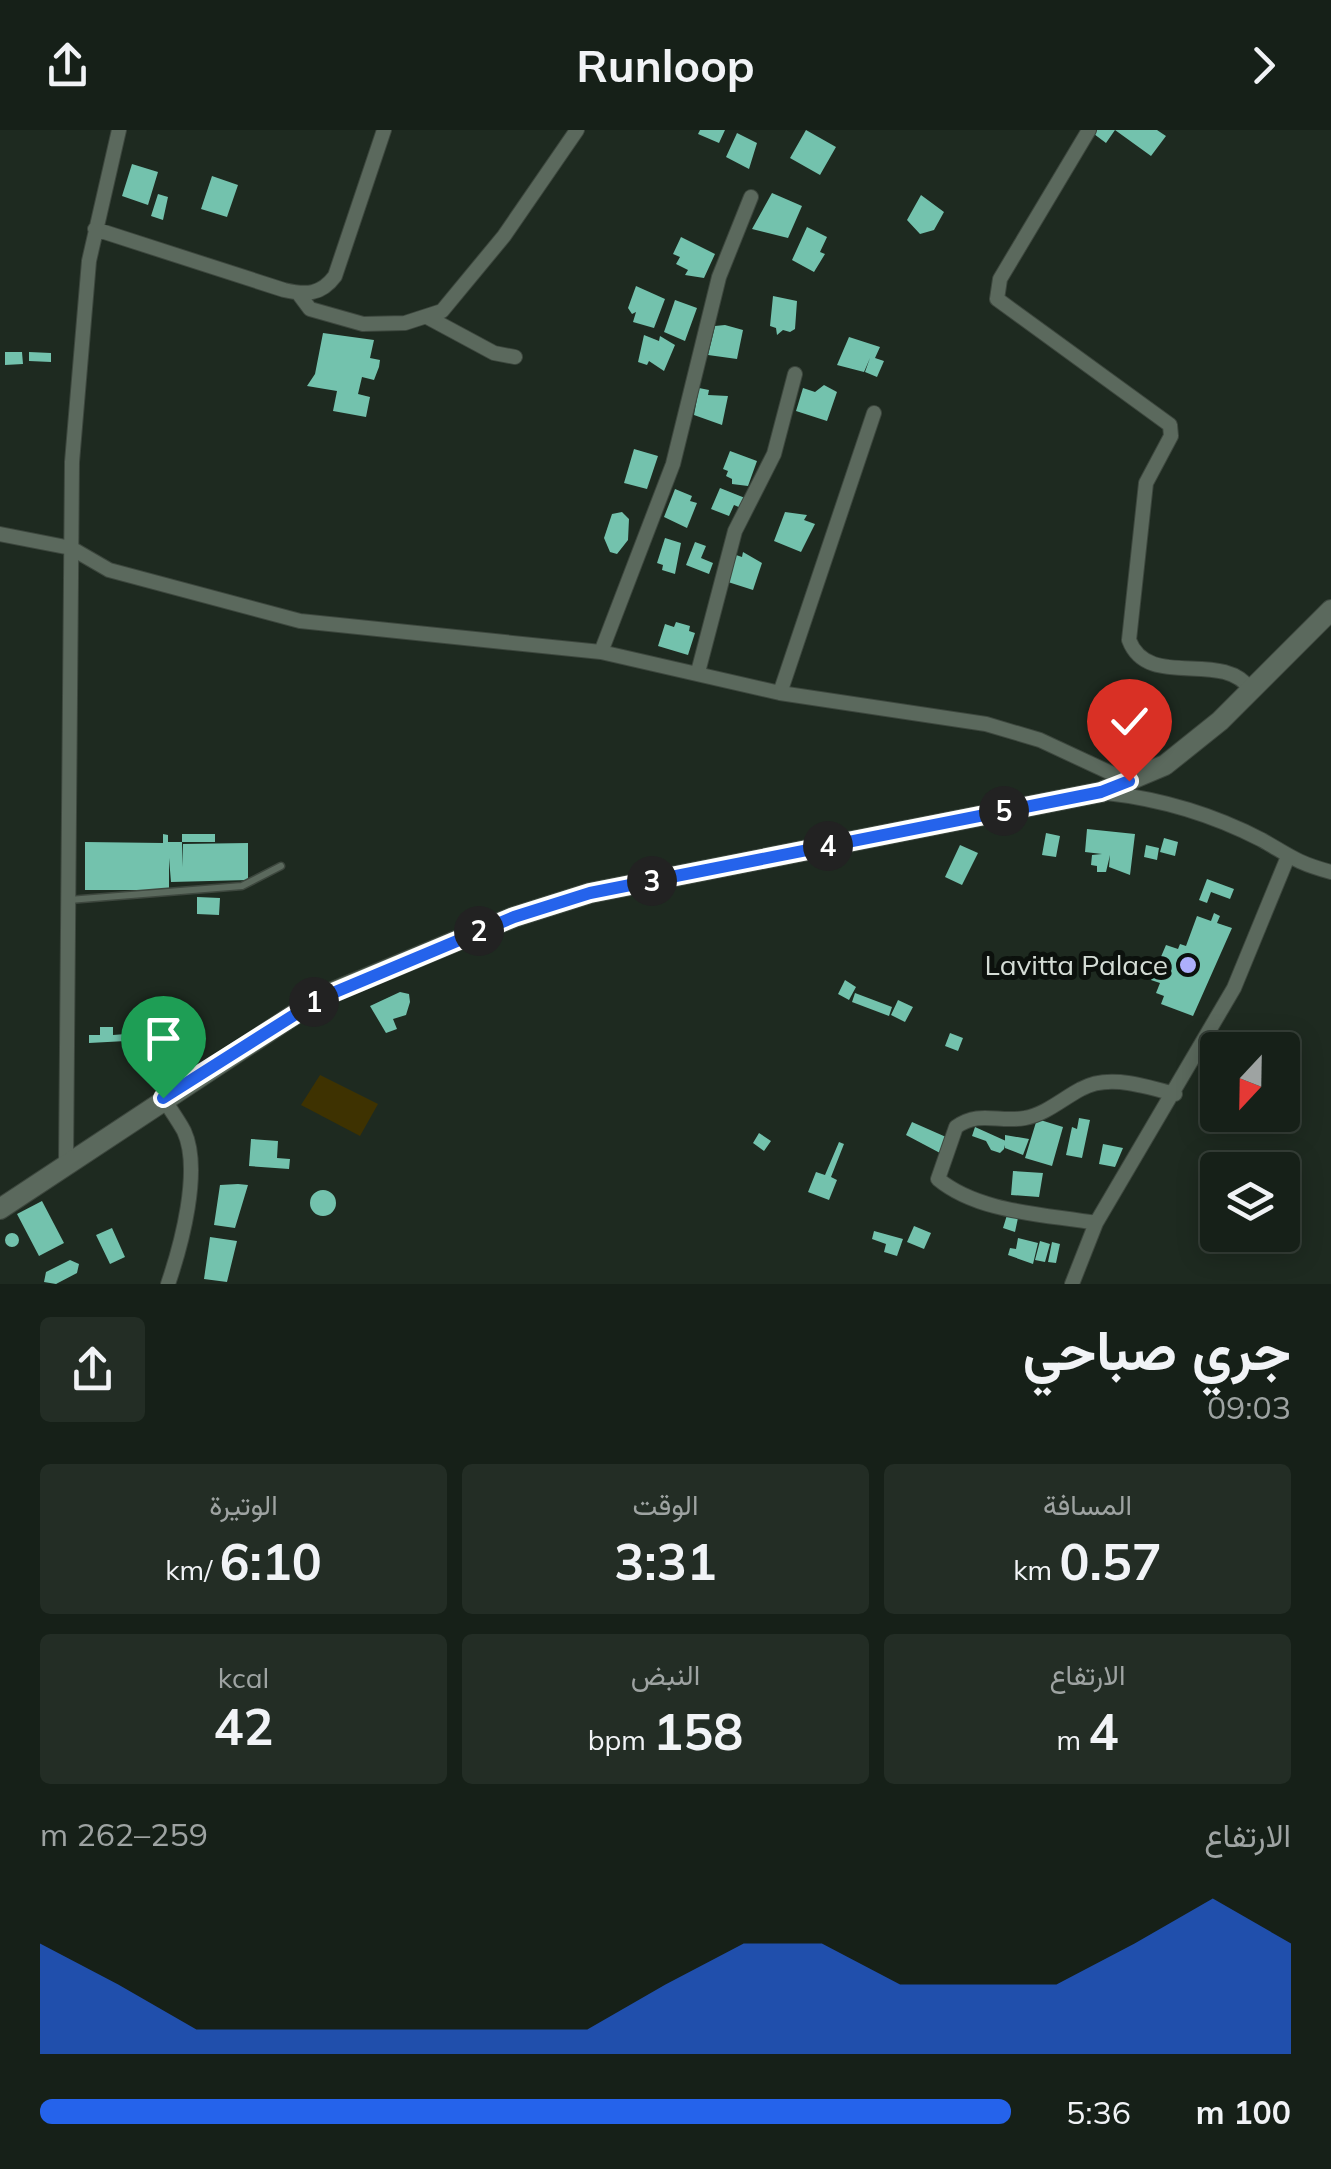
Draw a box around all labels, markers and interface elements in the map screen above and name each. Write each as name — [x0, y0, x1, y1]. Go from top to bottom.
text: Runloop — [576, 37, 755, 93]
icon: share — [40, 38, 95, 93]
icon: forward — [1236, 38, 1291, 93]
pin — [1087, 679, 1172, 782]
icon: check — [1102, 694, 1157, 749]
pin: 5 — [979, 786, 1029, 836]
text: 5 — [996, 793, 1012, 828]
pin: 4 — [803, 821, 853, 871]
text: 4 — [820, 828, 836, 863]
pin: 3 — [627, 856, 677, 906]
text: 3 — [644, 863, 660, 898]
pin: 2 — [454, 906, 504, 956]
text: 2 — [471, 913, 487, 948]
place label: Lavitta Palace — [985, 947, 1168, 982]
marker: Lavitta Palace — [1177, 954, 1199, 976]
pin: 1 — [289, 977, 339, 1027]
text: 1 — [306, 984, 322, 1019]
pin — [121, 996, 206, 1099]
icon: arrive — [136, 1011, 191, 1066]
north arrow — [1200, 1032, 1300, 1132]
map controls — [1200, 1032, 1300, 1252]
button: layers — [1200, 1152, 1300, 1252]
text: جري صباحي — [1023, 1315, 1291, 1384]
button: share — [40, 1317, 145, 1422]
text: 09:03 — [1207, 1387, 1291, 1427]
text: الوتيرة — [209, 1487, 278, 1522]
text: الوقت — [633, 1487, 698, 1522]
text: المسافة — [1043, 1487, 1132, 1522]
text: 6:10 — [219, 1530, 322, 1593]
text: 3:31 — [614, 1530, 717, 1593]
text: 0.57 — [1059, 1530, 1162, 1593]
text: /km — [165, 1552, 219, 1587]
text: km — [1013, 1552, 1059, 1587]
text: النبض — [631, 1657, 700, 1692]
text: الارتفاع — [1050, 1657, 1125, 1692]
text: kcal — [218, 1660, 269, 1695]
text: 42 — [214, 1695, 274, 1758]
text: 158 — [653, 1700, 743, 1763]
text: 4 — [1088, 1700, 1118, 1763]
text: bpm — [588, 1722, 653, 1757]
text: m — [1057, 1722, 1088, 1757]
text: 259–262 m — [40, 1814, 208, 1854]
text: الارتفاع — [1204, 1815, 1291, 1855]
text: 5:36 — [1066, 2092, 1131, 2132]
text: 100 m — [1196, 2092, 1291, 2132]

